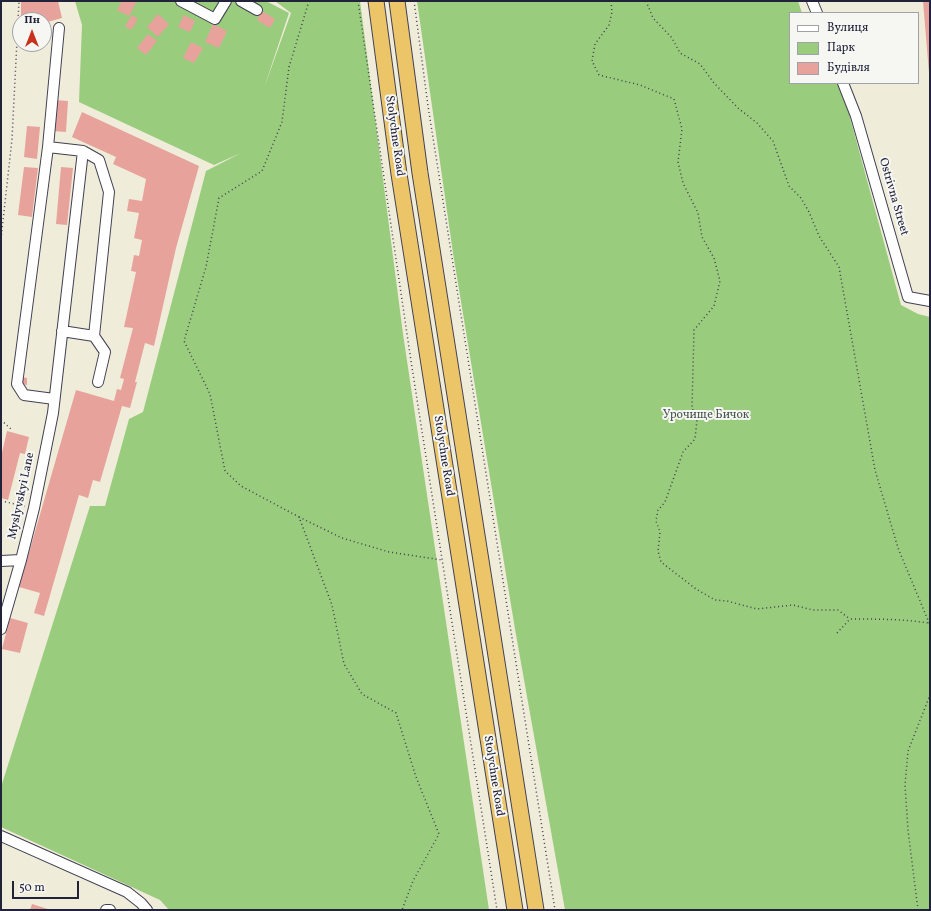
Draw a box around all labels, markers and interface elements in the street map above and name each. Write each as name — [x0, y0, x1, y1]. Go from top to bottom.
north arrow — [12, 12, 52, 52]
legend — [789, 12, 919, 84]
text: Пн — [24, 13, 40, 28]
text: Вулиця — [827, 20, 868, 36]
text: Парк — [827, 40, 855, 56]
text: Будівля — [827, 60, 870, 76]
street label: Stolychne Road — [381, 95, 407, 177]
street label: Ostrivna Street — [875, 157, 911, 237]
park label: Урочище Бичок — [663, 409, 749, 423]
street label: Stolychne Road — [430, 415, 456, 497]
street label: Myslyvskyi Lane — [6, 451, 38, 541]
street label: Stolychne Road — [480, 735, 506, 817]
scale bar — [14, 873, 81, 899]
text: 50 m — [19, 880, 45, 896]

